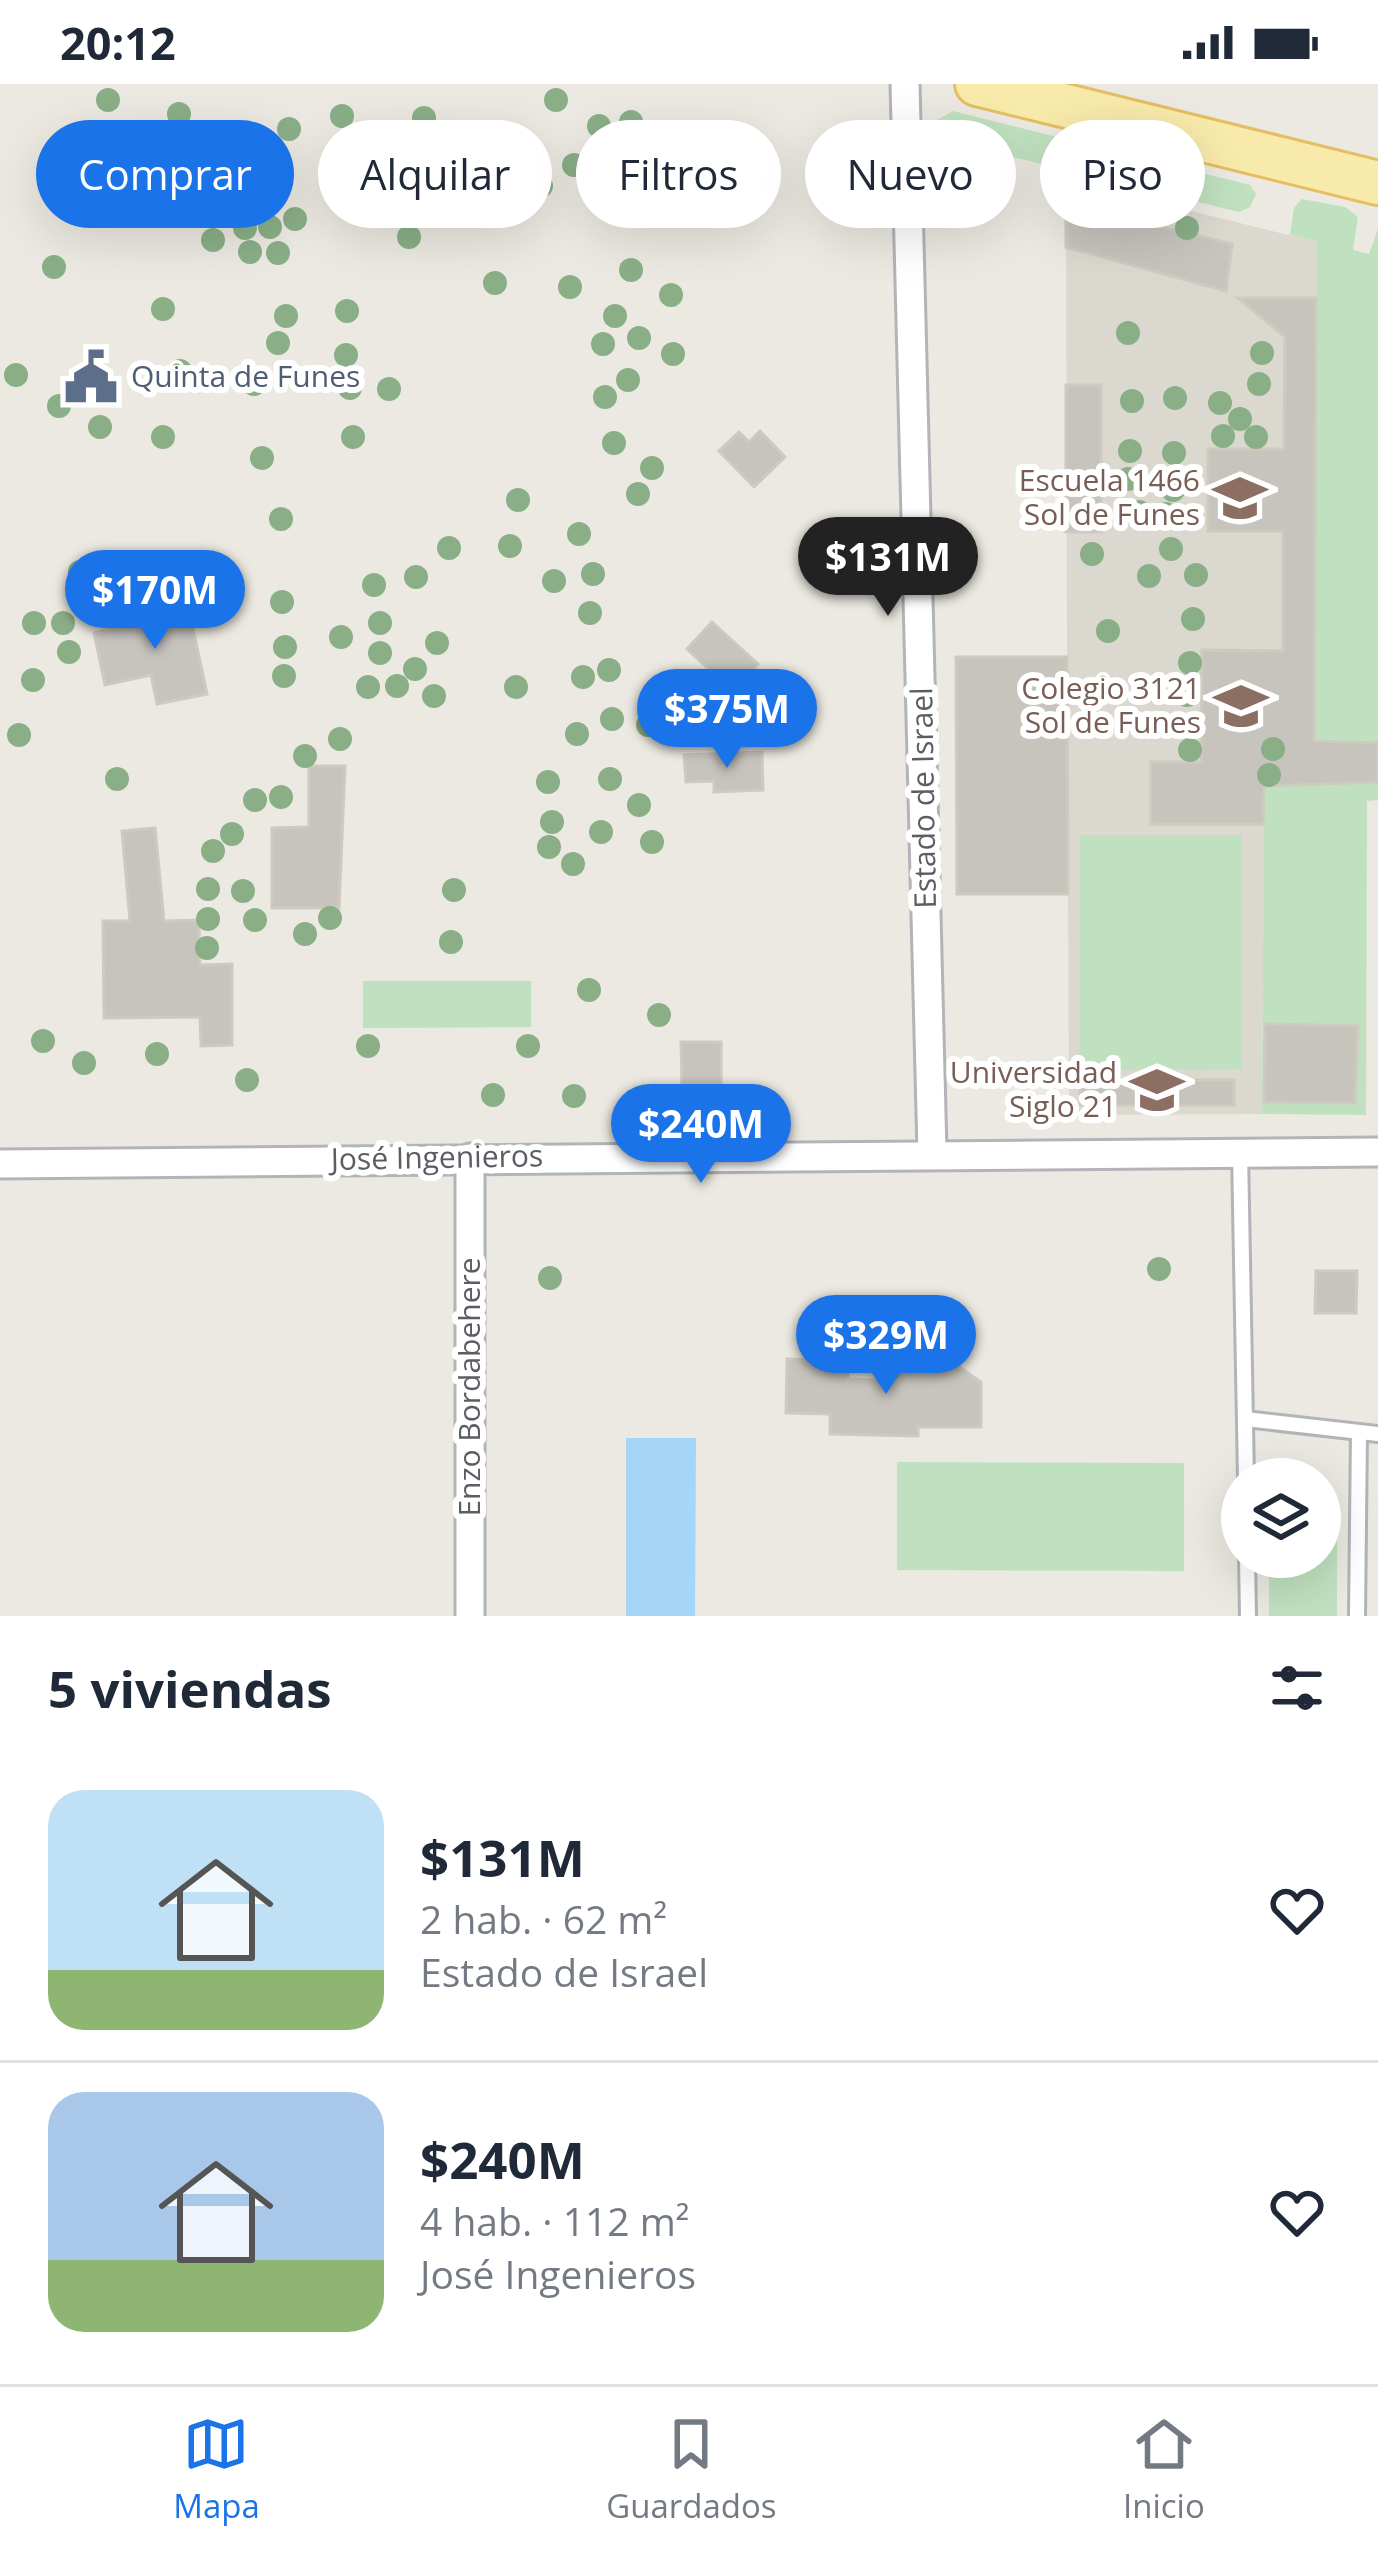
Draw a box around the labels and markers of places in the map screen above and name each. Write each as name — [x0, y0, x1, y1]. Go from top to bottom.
public building icon: Quinta de Funes — [62, 348, 120, 406]
place label: Quinta de Funes — [131, 355, 360, 396]
place label: Escuela 1466 Sol de Funes — [1019, 459, 1200, 534]
school or university icon: Escuela 1466 Sol de Funes — [1211, 469, 1269, 527]
pin: $131M — [804, 517, 972, 619]
pin: $170M — [71, 550, 239, 652]
place label: Colegio 3121 Sol de Funes — [1021, 667, 1201, 742]
pin: $375M — [643, 669, 811, 771]
school or university icon: Colegio 3121 Sol de Funes — [1212, 677, 1270, 735]
place label: Universidad Siglo 21 — [950, 1051, 1117, 1126]
school or university icon: Universidad Siglo 21 — [1128, 1061, 1186, 1119]
pin: $240M — [617, 1084, 785, 1186]
pin: $329M — [802, 1295, 970, 1397]

